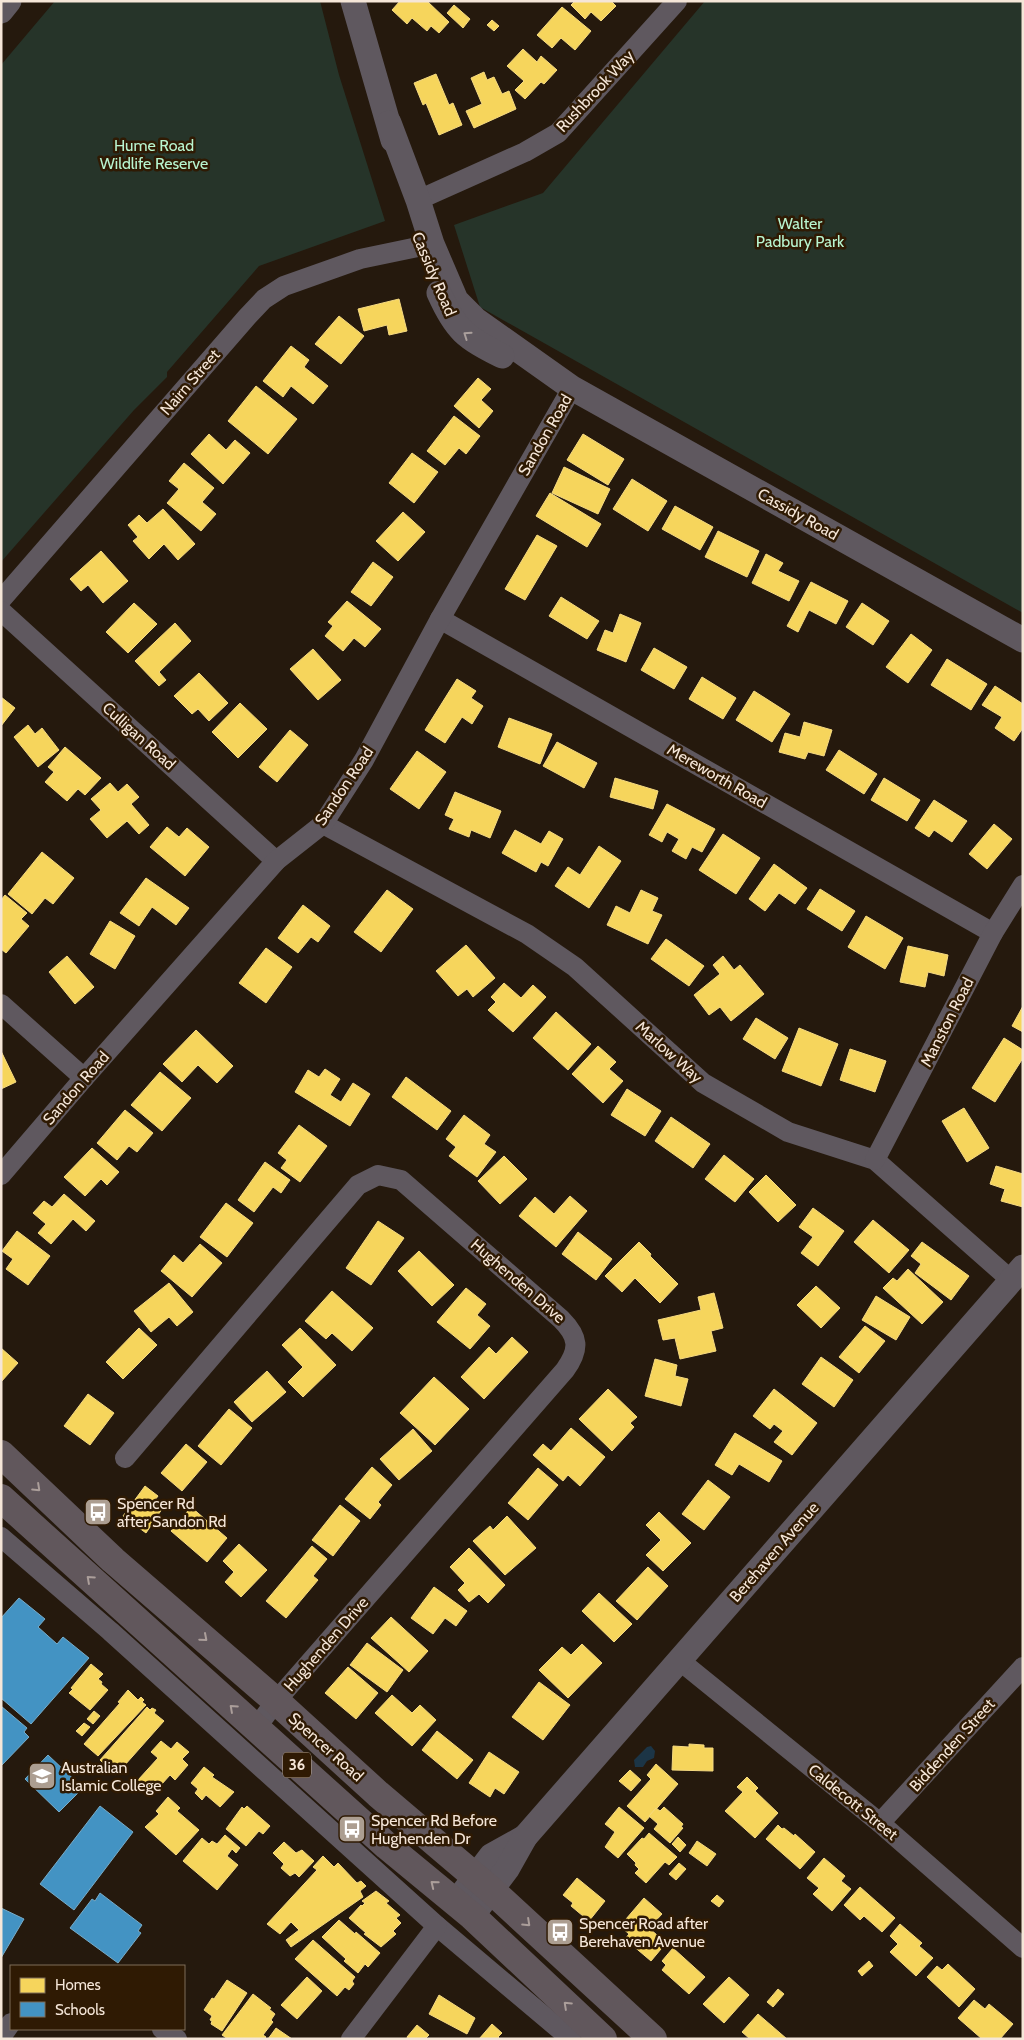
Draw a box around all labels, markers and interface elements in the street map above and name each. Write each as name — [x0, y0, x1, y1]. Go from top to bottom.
street label: Rushbrook Way — [552, 46, 638, 136]
park label: Hume Road Wildlife Reserve — [100, 136, 208, 173]
park label: Walter Padbury Park — [756, 214, 845, 251]
street label: Cassidy Road — [408, 229, 460, 319]
one-way arrow — [463, 332, 473, 341]
street label: Nairn Street — [156, 345, 224, 419]
street label: Sandon Road — [514, 391, 576, 479]
street label: Cassidy Road — [754, 484, 842, 544]
street label: Culligan Road — [99, 698, 179, 774]
street label: Mereworth Road — [664, 740, 770, 812]
street label: Sandon Road — [311, 743, 377, 829]
street label: Manston Road — [916, 974, 978, 1070]
street label: Marlow Way — [632, 1017, 706, 1087]
street label: Sandon Road — [39, 1047, 113, 1129]
street label: Hughenden Drive — [467, 1235, 569, 1327]
one-way arrow — [31, 1482, 40, 1491]
place label: Spencer Rd after Sandon Rd — [117, 1494, 227, 1531]
bus stop icon: Spencer Rd after Sandon Rd — [83, 1497, 113, 1527]
street label: Berehaven Avenue — [725, 1498, 823, 1606]
one-way arrow — [86, 1576, 95, 1585]
street label: Hughenden Drive — [280, 1593, 372, 1695]
one-way arrow — [198, 1633, 207, 1642]
street label: Biddenden Street — [905, 1694, 999, 1795]
one-way arrow — [230, 1705, 239, 1714]
street label: Spencer Road — [285, 1708, 367, 1786]
road number: 36 — [283, 1752, 311, 1778]
place label: Australian Islamic College — [61, 1758, 162, 1795]
street label: Caldecott Street — [804, 1760, 902, 1844]
school or university icon: Australian Islamic College — [27, 1761, 57, 1791]
place label: Spencer Rd Before Hughenden Dr — [371, 1811, 497, 1848]
bus stop icon: Spencer Rd Before Hughenden Dr — [337, 1814, 367, 1844]
one-way arrow — [431, 1881, 440, 1890]
place label: Spencer Road after Berehaven Avenue — [579, 1914, 709, 1951]
one-way arrow — [522, 1917, 531, 1926]
bus stop icon: Spencer Road after Berehaven Avenue — [545, 1917, 575, 1947]
legend — [10, 1965, 185, 2030]
text: Homes — [55, 1976, 101, 1994]
text: Schools — [55, 2001, 105, 2019]
one-way arrow — [564, 2002, 573, 2011]

